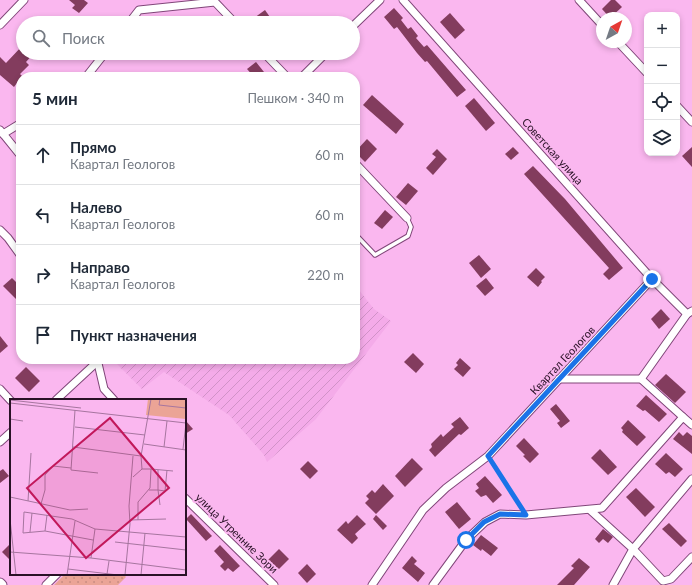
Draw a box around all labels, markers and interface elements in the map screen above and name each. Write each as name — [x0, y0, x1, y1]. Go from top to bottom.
north arrow — [596, 12, 632, 48]
map controls — [644, 12, 680, 156]
button: + — [644, 12, 680, 48]
search box — [16, 16, 360, 60]
icon: search — [30, 27, 52, 49]
text: Поиск — [62, 29, 105, 47]
button: − — [644, 48, 680, 84]
button: locate — [644, 84, 680, 120]
text: 5 мин — [32, 88, 78, 109]
text: Пешком · 340 m — [247, 90, 344, 106]
street label: Советская улица — [520, 115, 586, 187]
button: layers — [644, 120, 680, 156]
text: Прямо — [70, 138, 116, 156]
icon: ahead — [32, 144, 54, 166]
text: 60 m — [315, 147, 344, 163]
text: Квартал Геологов — [70, 156, 175, 172]
text: Налево — [70, 198, 122, 216]
icon: left — [32, 204, 54, 226]
text: 60 m — [315, 207, 344, 223]
text: Квартал Геологов — [70, 216, 175, 232]
text: Направо — [70, 258, 130, 276]
icon: right — [32, 264, 54, 286]
text: 220 m — [307, 267, 344, 283]
route end — [643, 270, 661, 288]
text: Квартал Геологов — [70, 276, 175, 292]
street label: Квартал Геологов — [527, 323, 597, 397]
icon: arrive — [32, 324, 54, 346]
text: Пункт назначения — [70, 326, 197, 344]
inset map — [10, 399, 186, 575]
street label: улица Утренние Зори — [193, 490, 281, 576]
route start — [457, 531, 475, 549]

